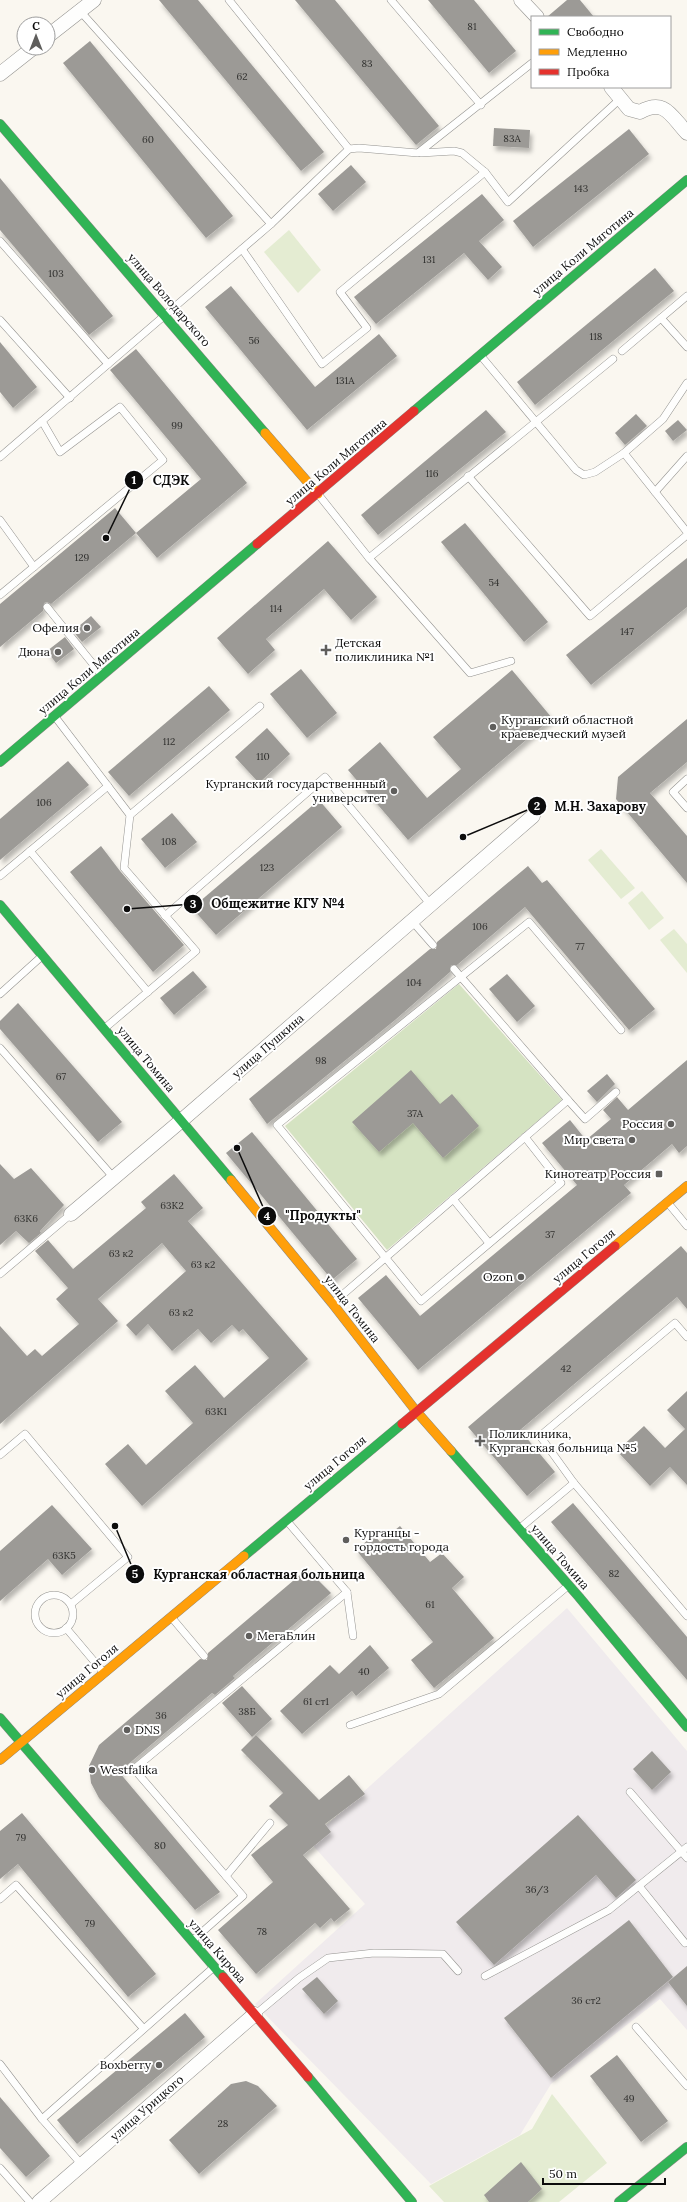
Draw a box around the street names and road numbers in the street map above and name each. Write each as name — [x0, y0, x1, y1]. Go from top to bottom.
street label: улица Коли Мяготина — [529, 205, 636, 298]
street label: улица Володарского — [125, 250, 214, 349]
street label: улица Коли Мяготина — [282, 415, 389, 508]
street label: улица Коли Мяготина — [35, 624, 142, 717]
street label: улица Пушкина — [229, 1010, 307, 1081]
street label: улица Томина — [114, 1023, 178, 1095]
street label: улица Гоголя — [549, 1225, 618, 1286]
street label: улица Томина — [321, 1272, 383, 1346]
street label: улица Гоголя — [300, 1432, 369, 1493]
street label: улица Томина — [528, 1521, 593, 1592]
street label: улица Гоголя — [52, 1640, 121, 1701]
street label: улица Кирова — [185, 1916, 249, 1986]
street label: улица Урицкого — [107, 2072, 187, 2144]

